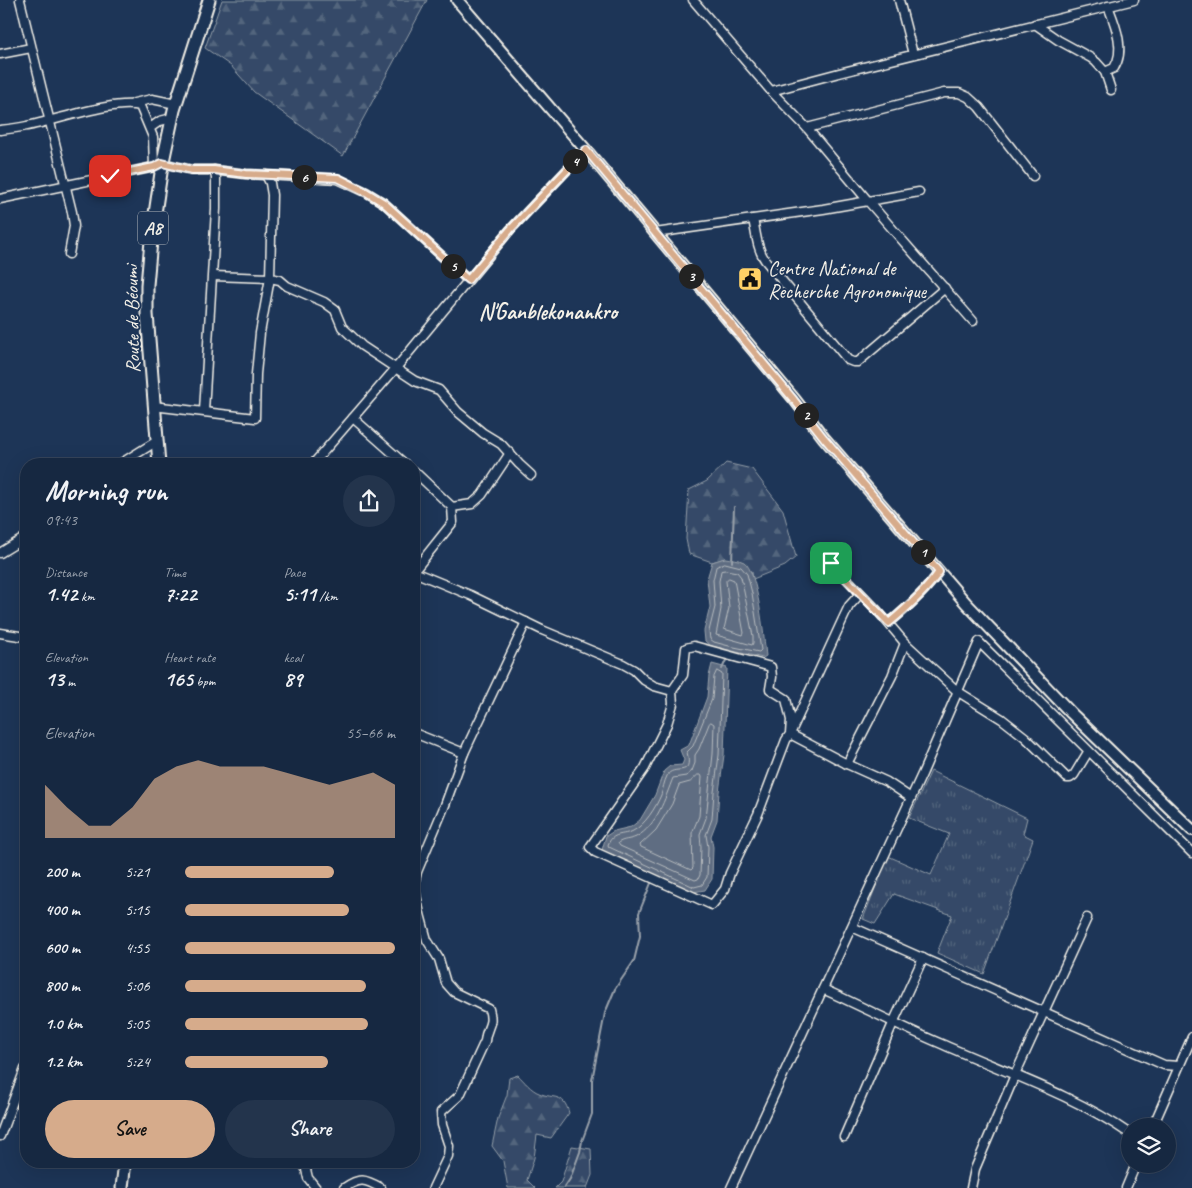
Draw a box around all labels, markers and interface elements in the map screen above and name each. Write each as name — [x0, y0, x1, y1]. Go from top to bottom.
pin: 4 — [562, 148, 588, 174]
text: 4 — [572, 153, 579, 170]
pin — [89, 155, 131, 197]
icon: check — [96, 162, 124, 190]
pin: 6 — [292, 164, 316, 190]
text: 6 — [301, 169, 308, 186]
road number: A8 — [138, 212, 168, 244]
pin: 5 — [440, 254, 466, 278]
place label: Centre National de Recherche Agronomique — [768, 256, 928, 304]
text: 5 — [450, 258, 457, 275]
street label: Route de Béoumi — [119, 262, 145, 373]
pin: 3 — [678, 264, 704, 288]
public building icon: Centre National de Recherche Agronomique — [737, 266, 763, 292]
text: 3 — [688, 268, 695, 285]
district label: N'Ganblekonankro — [479, 298, 619, 326]
pin: 2 — [794, 402, 818, 428]
text: 2 — [803, 407, 810, 424]
text: Morning run — [45, 473, 167, 508]
button: share — [343, 475, 395, 527]
text: 09:43 — [45, 510, 77, 530]
pin: 1 — [910, 540, 936, 564]
pin — [810, 542, 852, 584]
text: 1 — [920, 544, 927, 561]
icon: arrive — [817, 549, 845, 577]
text: Distance — [45, 564, 87, 581]
text: Time — [164, 564, 186, 581]
text: Pace — [284, 564, 305, 581]
text: 1.42 — [45, 581, 78, 607]
text: 7:22 — [164, 581, 197, 607]
text: 5:11 — [284, 581, 316, 607]
text: km — [78, 588, 95, 605]
text: /km — [316, 588, 338, 605]
text: Elevation — [45, 649, 88, 666]
text: Heart rate — [164, 649, 215, 666]
text: kcal — [284, 649, 302, 666]
text: 13 — [45, 666, 64, 692]
text: 165 — [164, 666, 193, 692]
text: 89 — [284, 666, 302, 692]
text: m — [64, 673, 75, 690]
text: bpm — [193, 673, 215, 690]
text: Elevation — [45, 723, 94, 743]
text: 55–66 m — [346, 723, 395, 743]
text: 200 m — [45, 862, 80, 882]
text: 5:21 — [125, 862, 150, 882]
text: 400 m — [45, 900, 80, 920]
text: 5:15 — [125, 900, 150, 920]
text: 600 m — [45, 938, 80, 958]
text: 4:55 — [125, 938, 150, 958]
text: 800 m — [45, 976, 80, 996]
text: 5:06 — [125, 976, 150, 996]
text: 1.0 km — [45, 1014, 82, 1034]
text: 5:05 — [125, 1014, 150, 1034]
text: 1.2 km — [45, 1052, 82, 1072]
text: 5:24 — [125, 1052, 150, 1072]
button: Save — [45, 1100, 215, 1158]
button: Share — [225, 1100, 395, 1158]
map controls — [1121, 1118, 1176, 1173]
button: layers — [1121, 1118, 1176, 1173]

